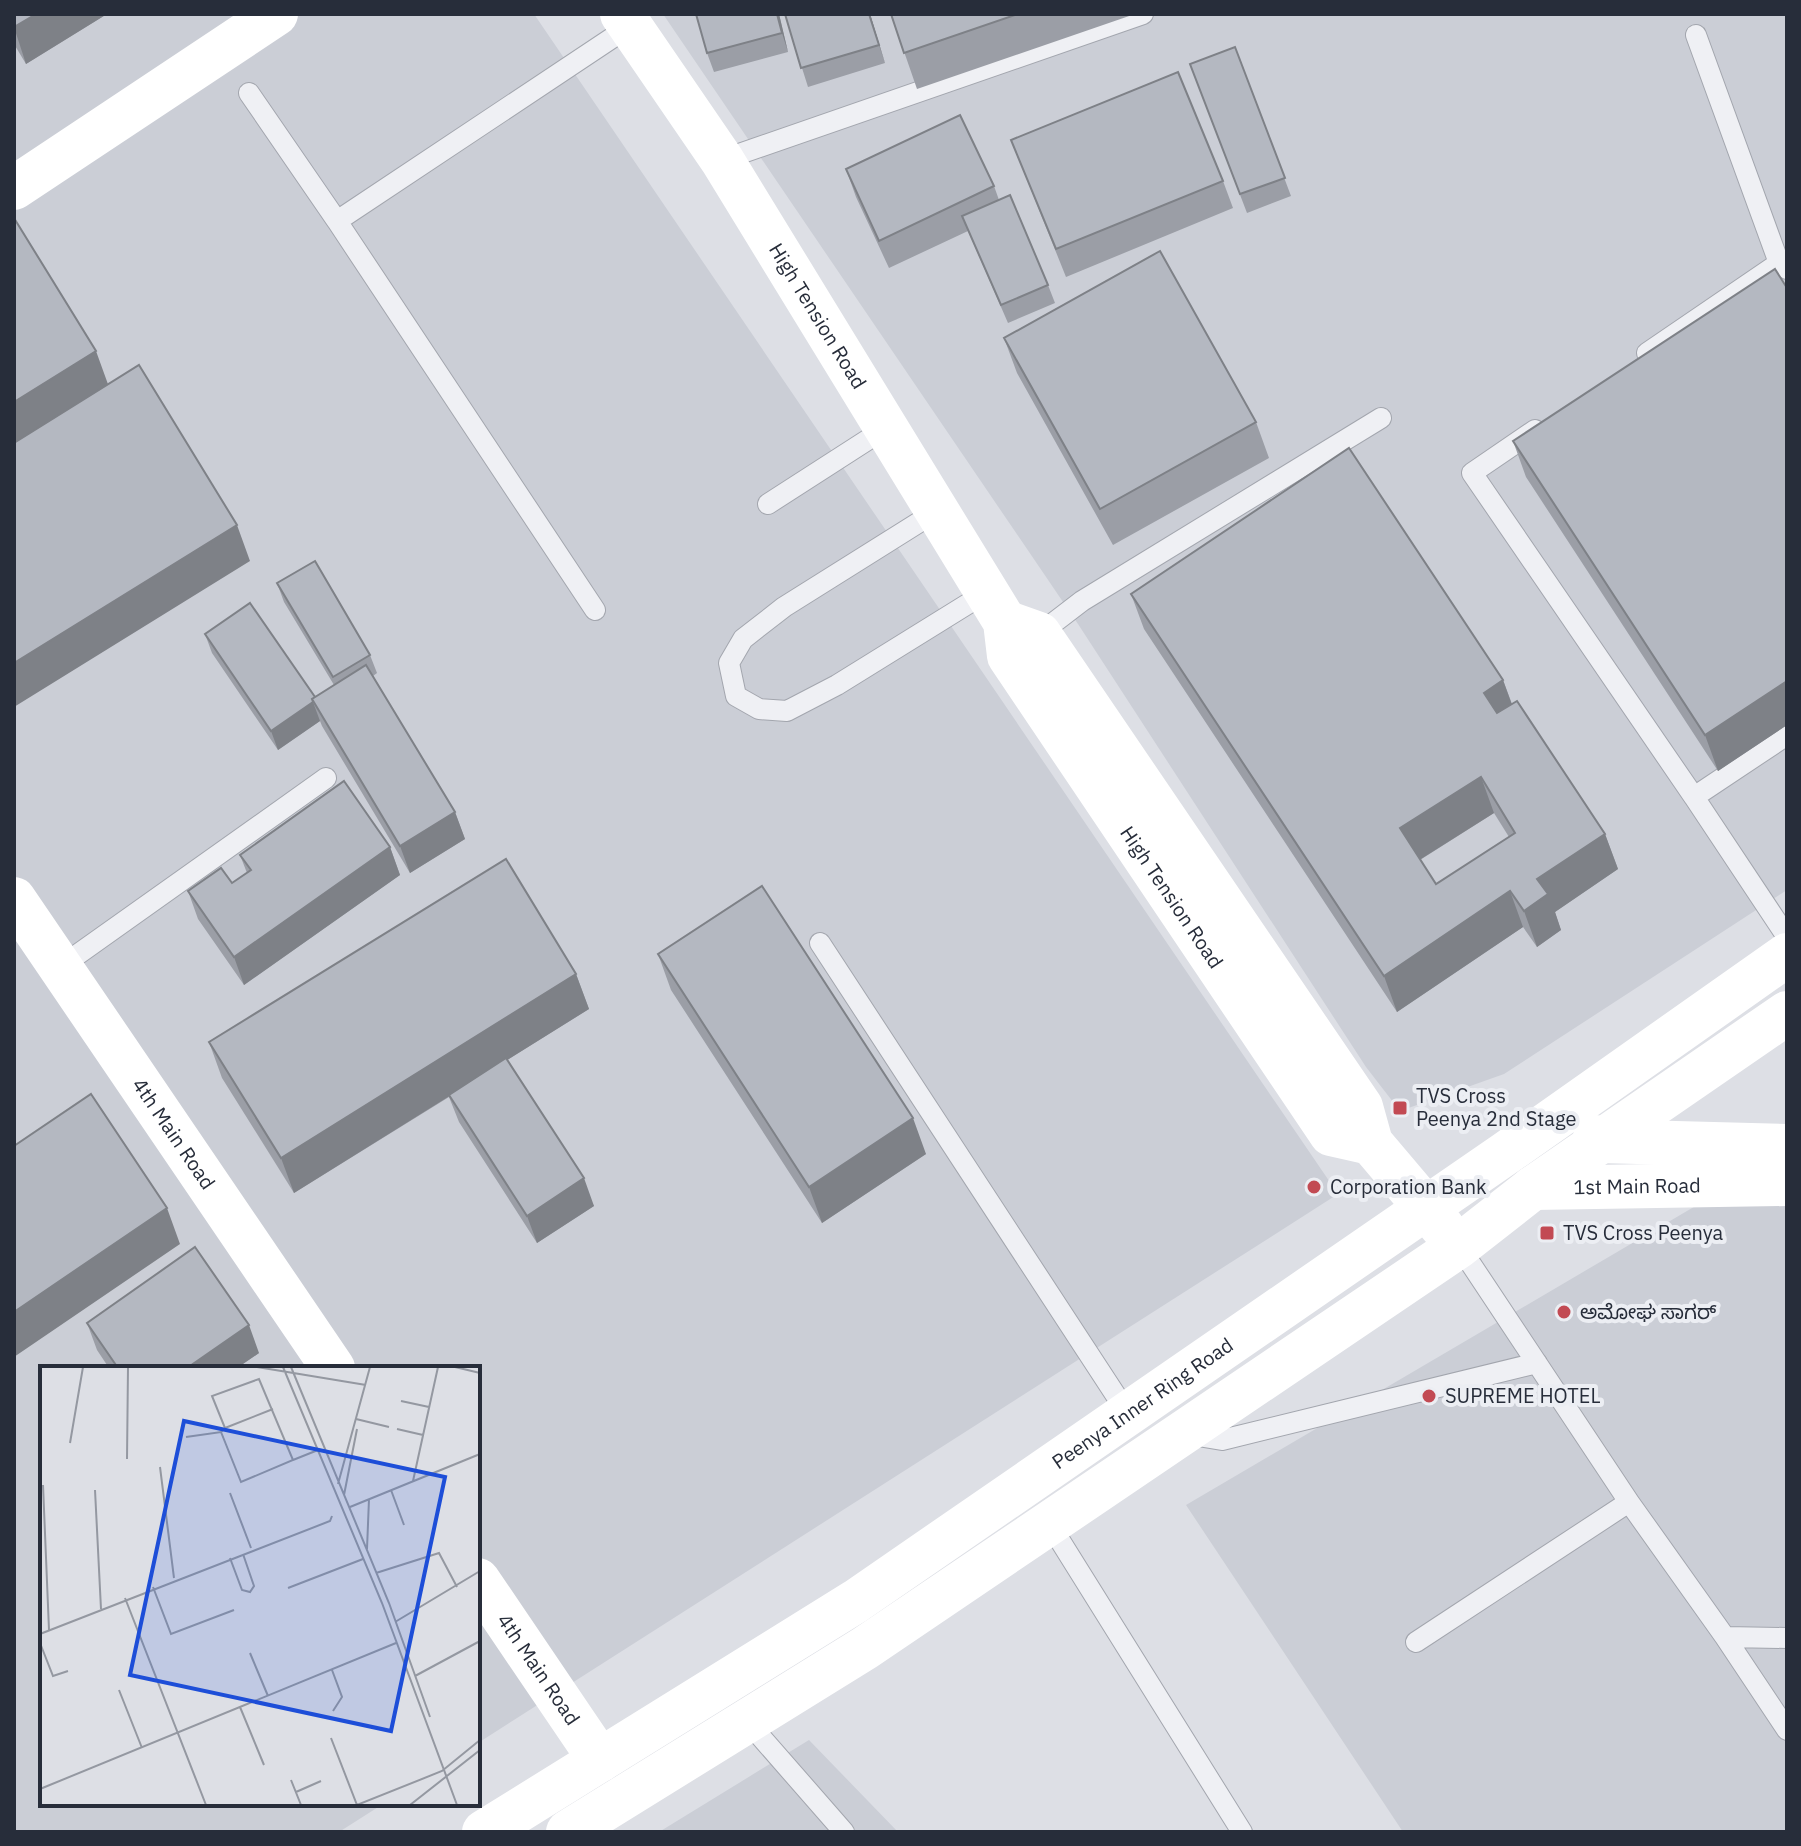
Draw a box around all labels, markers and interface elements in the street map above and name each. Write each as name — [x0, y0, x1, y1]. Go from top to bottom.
street label: High Tension Road — [763, 238, 873, 394]
street label: High Tension Road — [1114, 821, 1230, 974]
street label: 4th Main Road — [127, 1073, 222, 1195]
place label: TVS Cross Peenya 2nd Stage — [1416, 1082, 1576, 1132]
marker: TVS Cross Peenya 2nd Stage — [1391, 1099, 1409, 1117]
street label: 1st Main Road — [1573, 1171, 1701, 1200]
place label: Corporation Bank — [1330, 1173, 1487, 1200]
marker: Corporation Bank — [1305, 1178, 1323, 1196]
place label: TVS Cross Peenya — [1563, 1219, 1723, 1246]
marker: TVS Cross Peenya — [1538, 1224, 1556, 1242]
place label: ಅಮೋಘ ಸಾಗರ್ — [1580, 1298, 1717, 1325]
marker: ಅಮೋಘ ಸಾಗರ್ — [1555, 1303, 1573, 1321]
street label: Peenya Inner Ring Road — [1046, 1331, 1238, 1475]
inset map — [40, 1366, 480, 1806]
place label: SUPREME HOTEL — [1445, 1382, 1600, 1409]
marker: SUPREME HOTEL — [1420, 1387, 1438, 1405]
street label: 4th Main Road — [492, 1608, 586, 1730]

